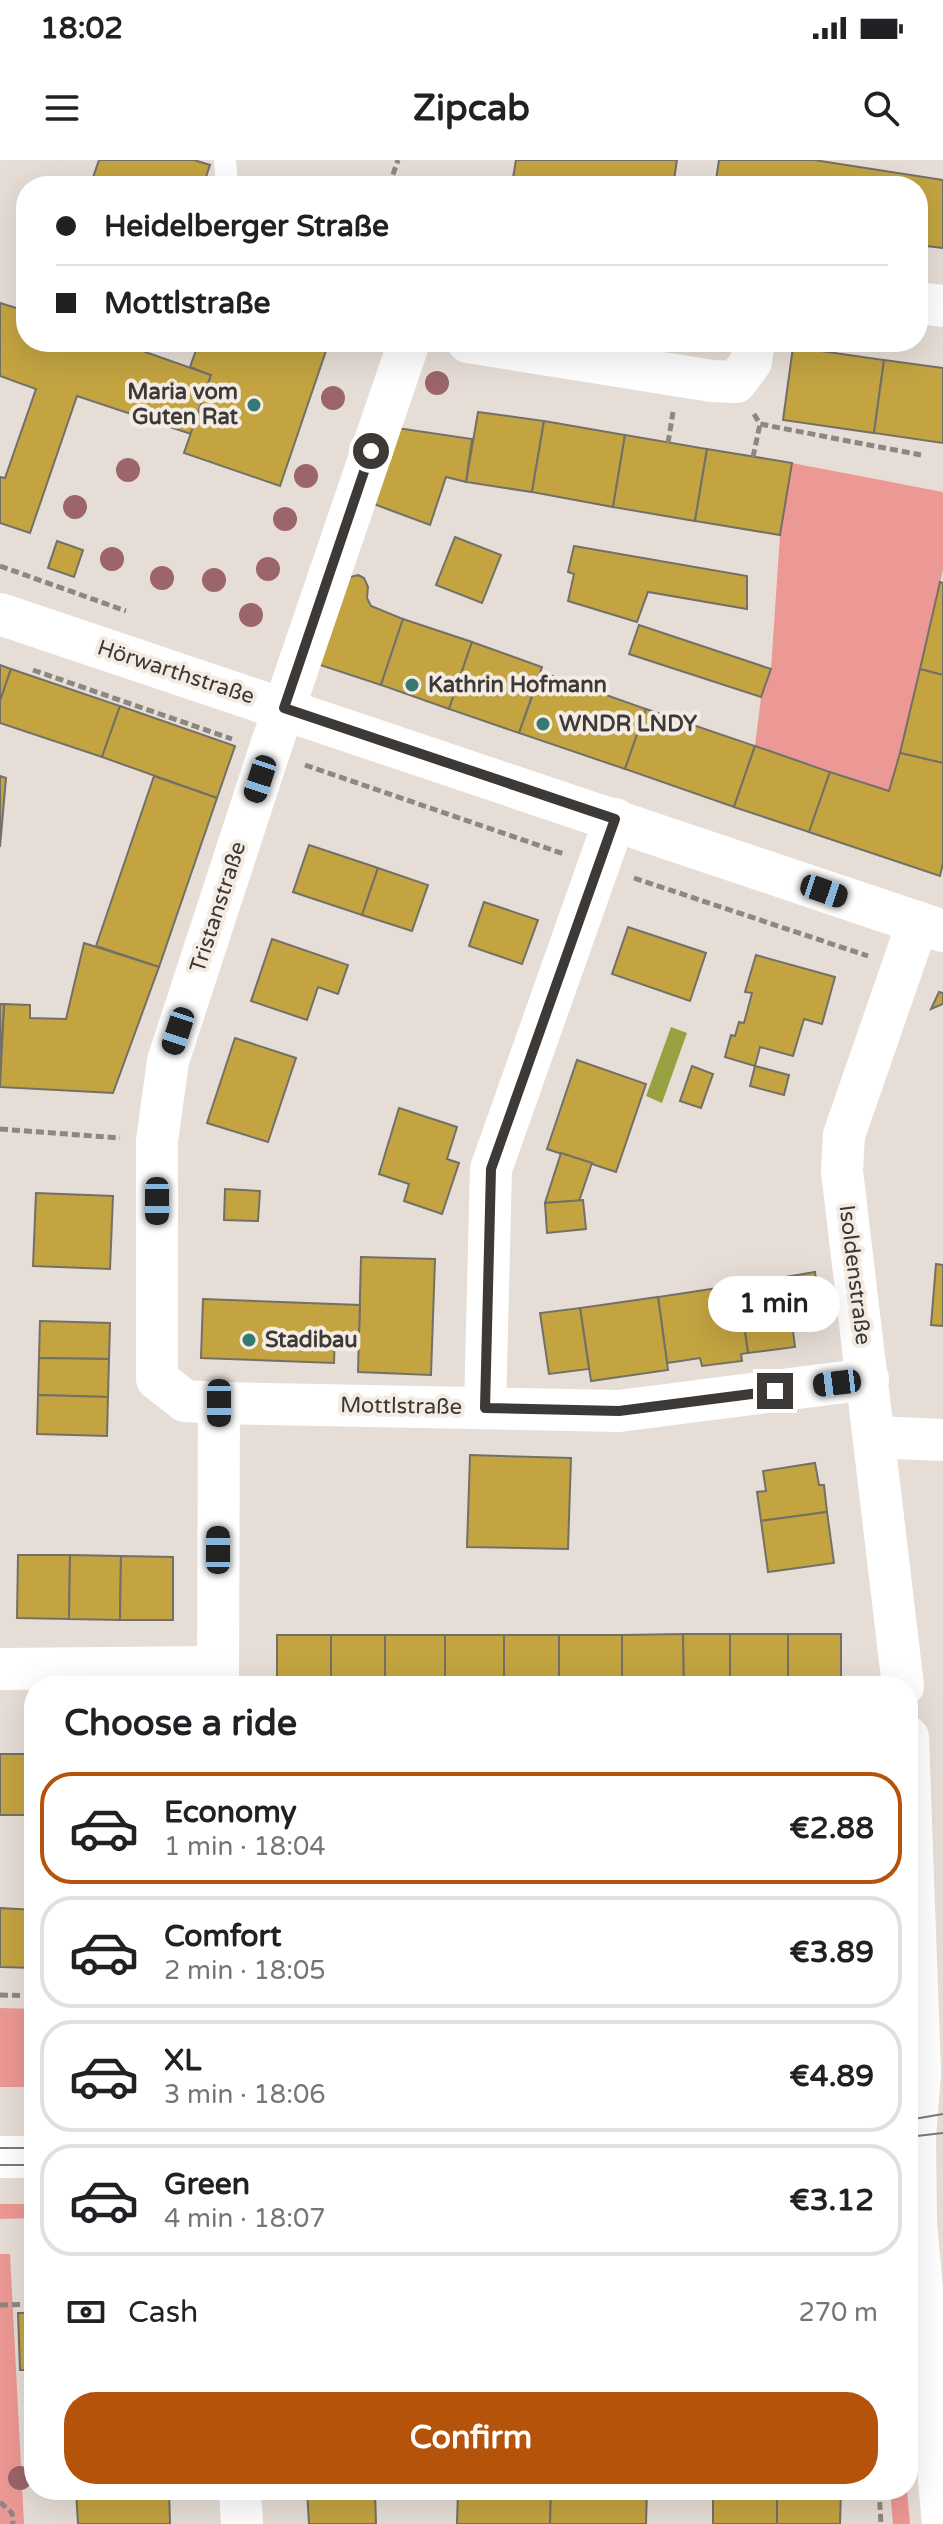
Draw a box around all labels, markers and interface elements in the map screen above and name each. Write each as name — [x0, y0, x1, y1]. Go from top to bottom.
text: 18:02 — [40, 10, 123, 47]
icon: menu — [40, 86, 84, 130]
icon: search — [859, 86, 903, 130]
text: Zipcab — [413, 87, 530, 130]
text: Heidelberger Straße — [104, 208, 389, 245]
text: Mottlstraße — [104, 285, 270, 322]
place label: Maria vom Guten Rat — [127, 379, 239, 430]
marker: Maria vom Guten Rat — [245, 396, 263, 414]
route start — [353, 433, 389, 469]
street label: Hörwarthstraße — [94, 634, 258, 710]
place label: Kathrin Hofmann — [428, 672, 607, 698]
marker: Kathrin Hofmann — [403, 676, 421, 694]
place label: WNDR LNDY — [559, 711, 697, 737]
marker: WNDR LNDY — [534, 715, 552, 733]
car — [241, 752, 279, 806]
street label: Tristanstraße — [185, 838, 251, 976]
car — [797, 872, 851, 910]
car — [159, 1004, 197, 1058]
car — [145, 1177, 169, 1225]
street label: Isoldenstraße — [834, 1204, 876, 1346]
callout: 1 min — [709, 1275, 841, 1331]
text: 1 min — [739, 1288, 809, 1319]
place label: Stadibau — [265, 1327, 358, 1353]
marker: Stadibau — [240, 1331, 258, 1349]
car — [812, 1368, 862, 1398]
route end — [757, 1373, 793, 1409]
car — [207, 1379, 231, 1427]
street label: Mottlstraße — [340, 1392, 462, 1420]
car — [206, 1526, 230, 1574]
text: Choose a ride — [64, 1702, 297, 1745]
icon: car — [68, 1792, 140, 1864]
text: Economy — [164, 1794, 297, 1831]
text: €2.88 — [789, 1810, 874, 1847]
text: 1 min · 18:04 — [164, 1831, 326, 1862]
icon: car — [68, 1916, 140, 1988]
text: Comfort — [164, 1918, 282, 1955]
text: €3.89 — [789, 1934, 874, 1971]
text: 2 min · 18:05 — [164, 1955, 326, 1986]
icon: car — [68, 2040, 140, 2112]
text: XL — [164, 2042, 201, 2079]
text: €4.89 — [789, 2058, 874, 2095]
text: 3 min · 18:06 — [164, 2079, 326, 2110]
icon: car — [68, 2164, 140, 2236]
text: Green — [164, 2166, 250, 2203]
text: €3.12 — [789, 2182, 874, 2219]
text: 4 min · 18:07 — [164, 2203, 326, 2234]
icon: cash — [64, 2290, 108, 2334]
text: Cash — [128, 2294, 198, 2331]
text: 270 m — [798, 2297, 878, 2328]
button: Confirm — [64, 2392, 878, 2484]

